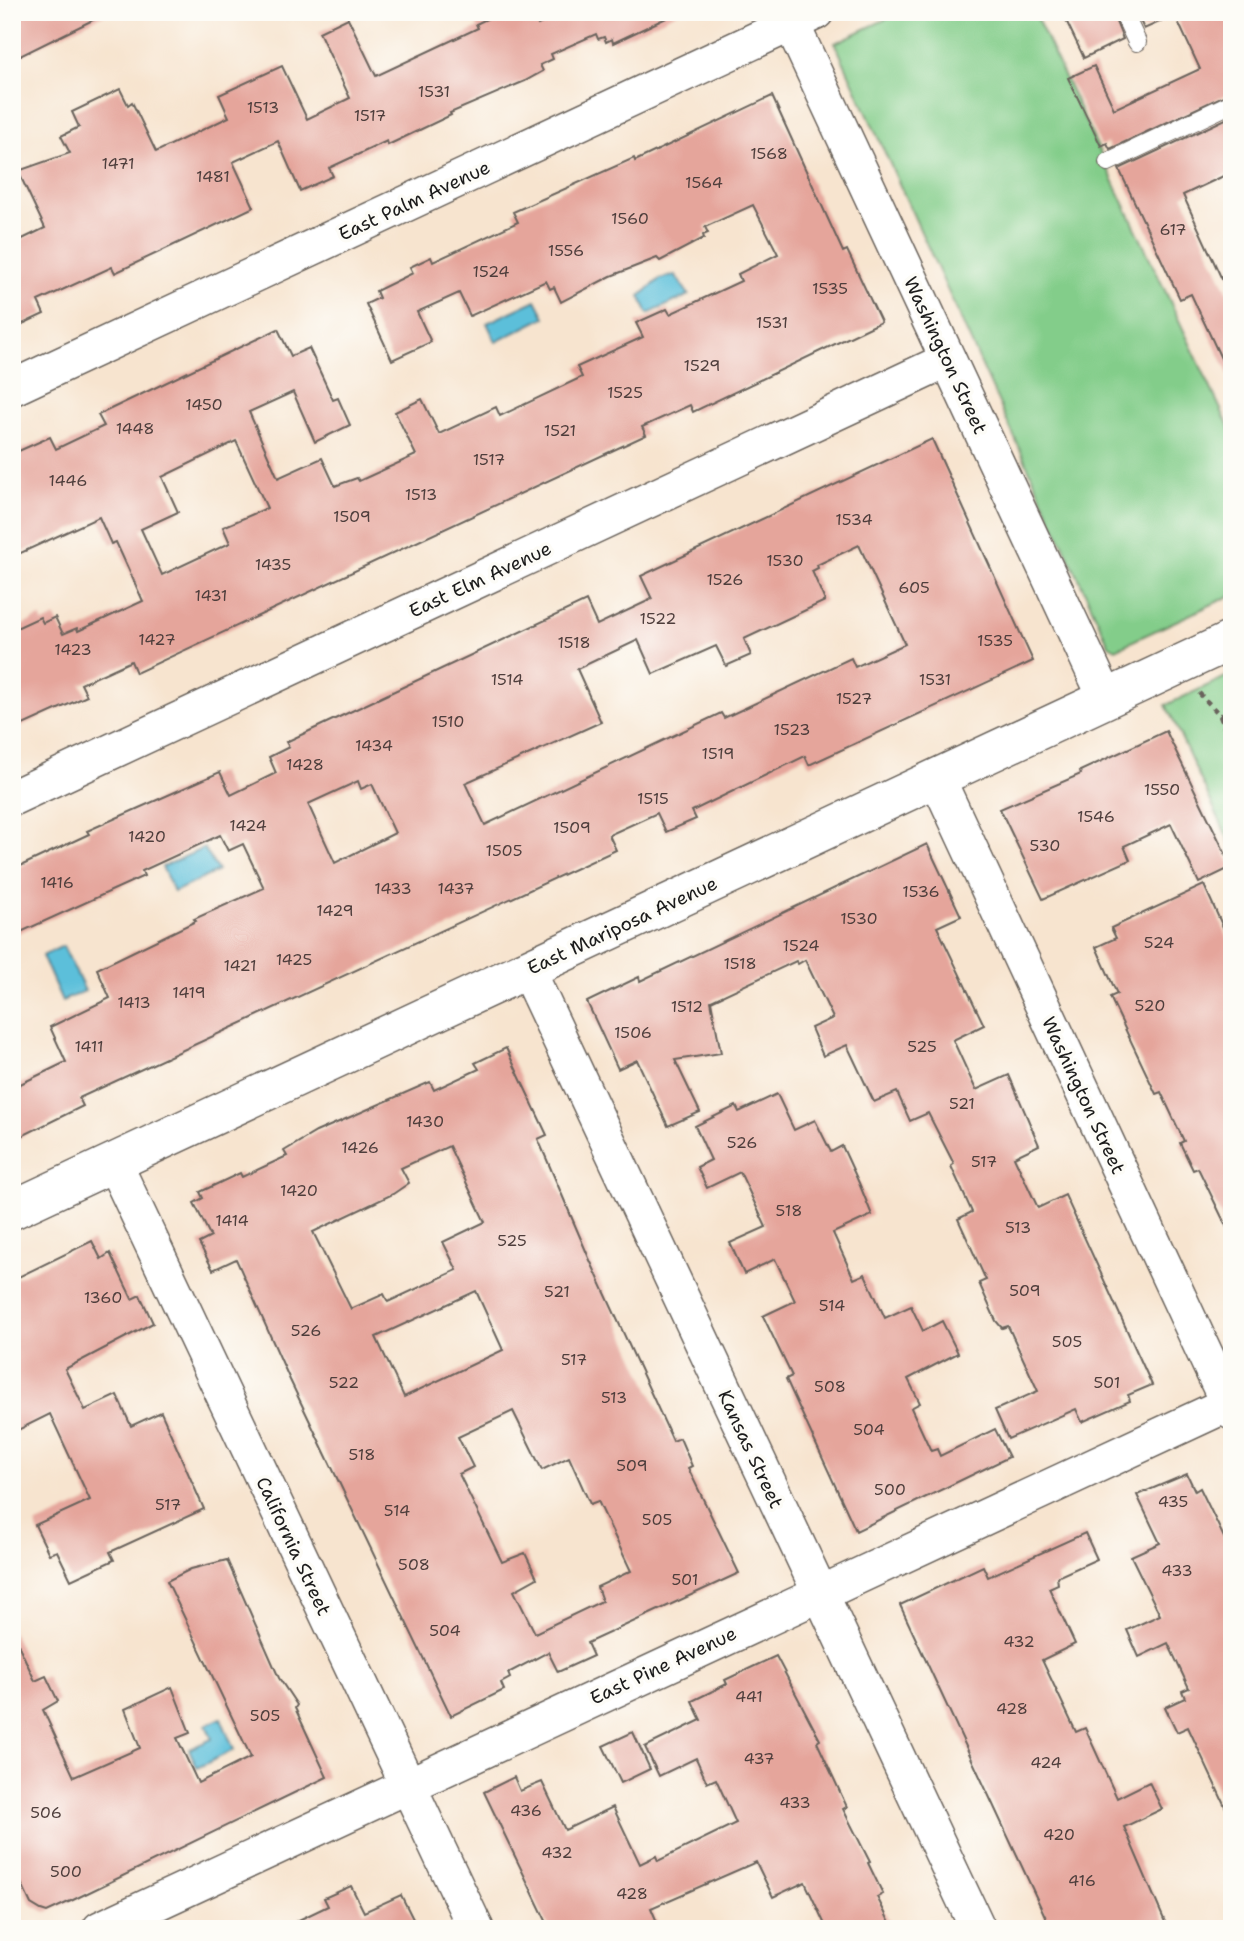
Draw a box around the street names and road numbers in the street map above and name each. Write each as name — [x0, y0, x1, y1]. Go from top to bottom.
street label: East Palm Avenue — [334, 154, 494, 247]
street label: Washington Street — [898, 272, 993, 438]
street label: East Elm Avenue — [405, 536, 555, 623]
street label: East Mariposa Avenue — [523, 870, 721, 981]
street label: Washington Street — [1036, 1012, 1131, 1178]
street label: Kansas Street — [712, 1386, 789, 1512]
street label: California Street — [250, 1473, 337, 1620]
street label: East Pine Avenue — [586, 1621, 741, 1710]

